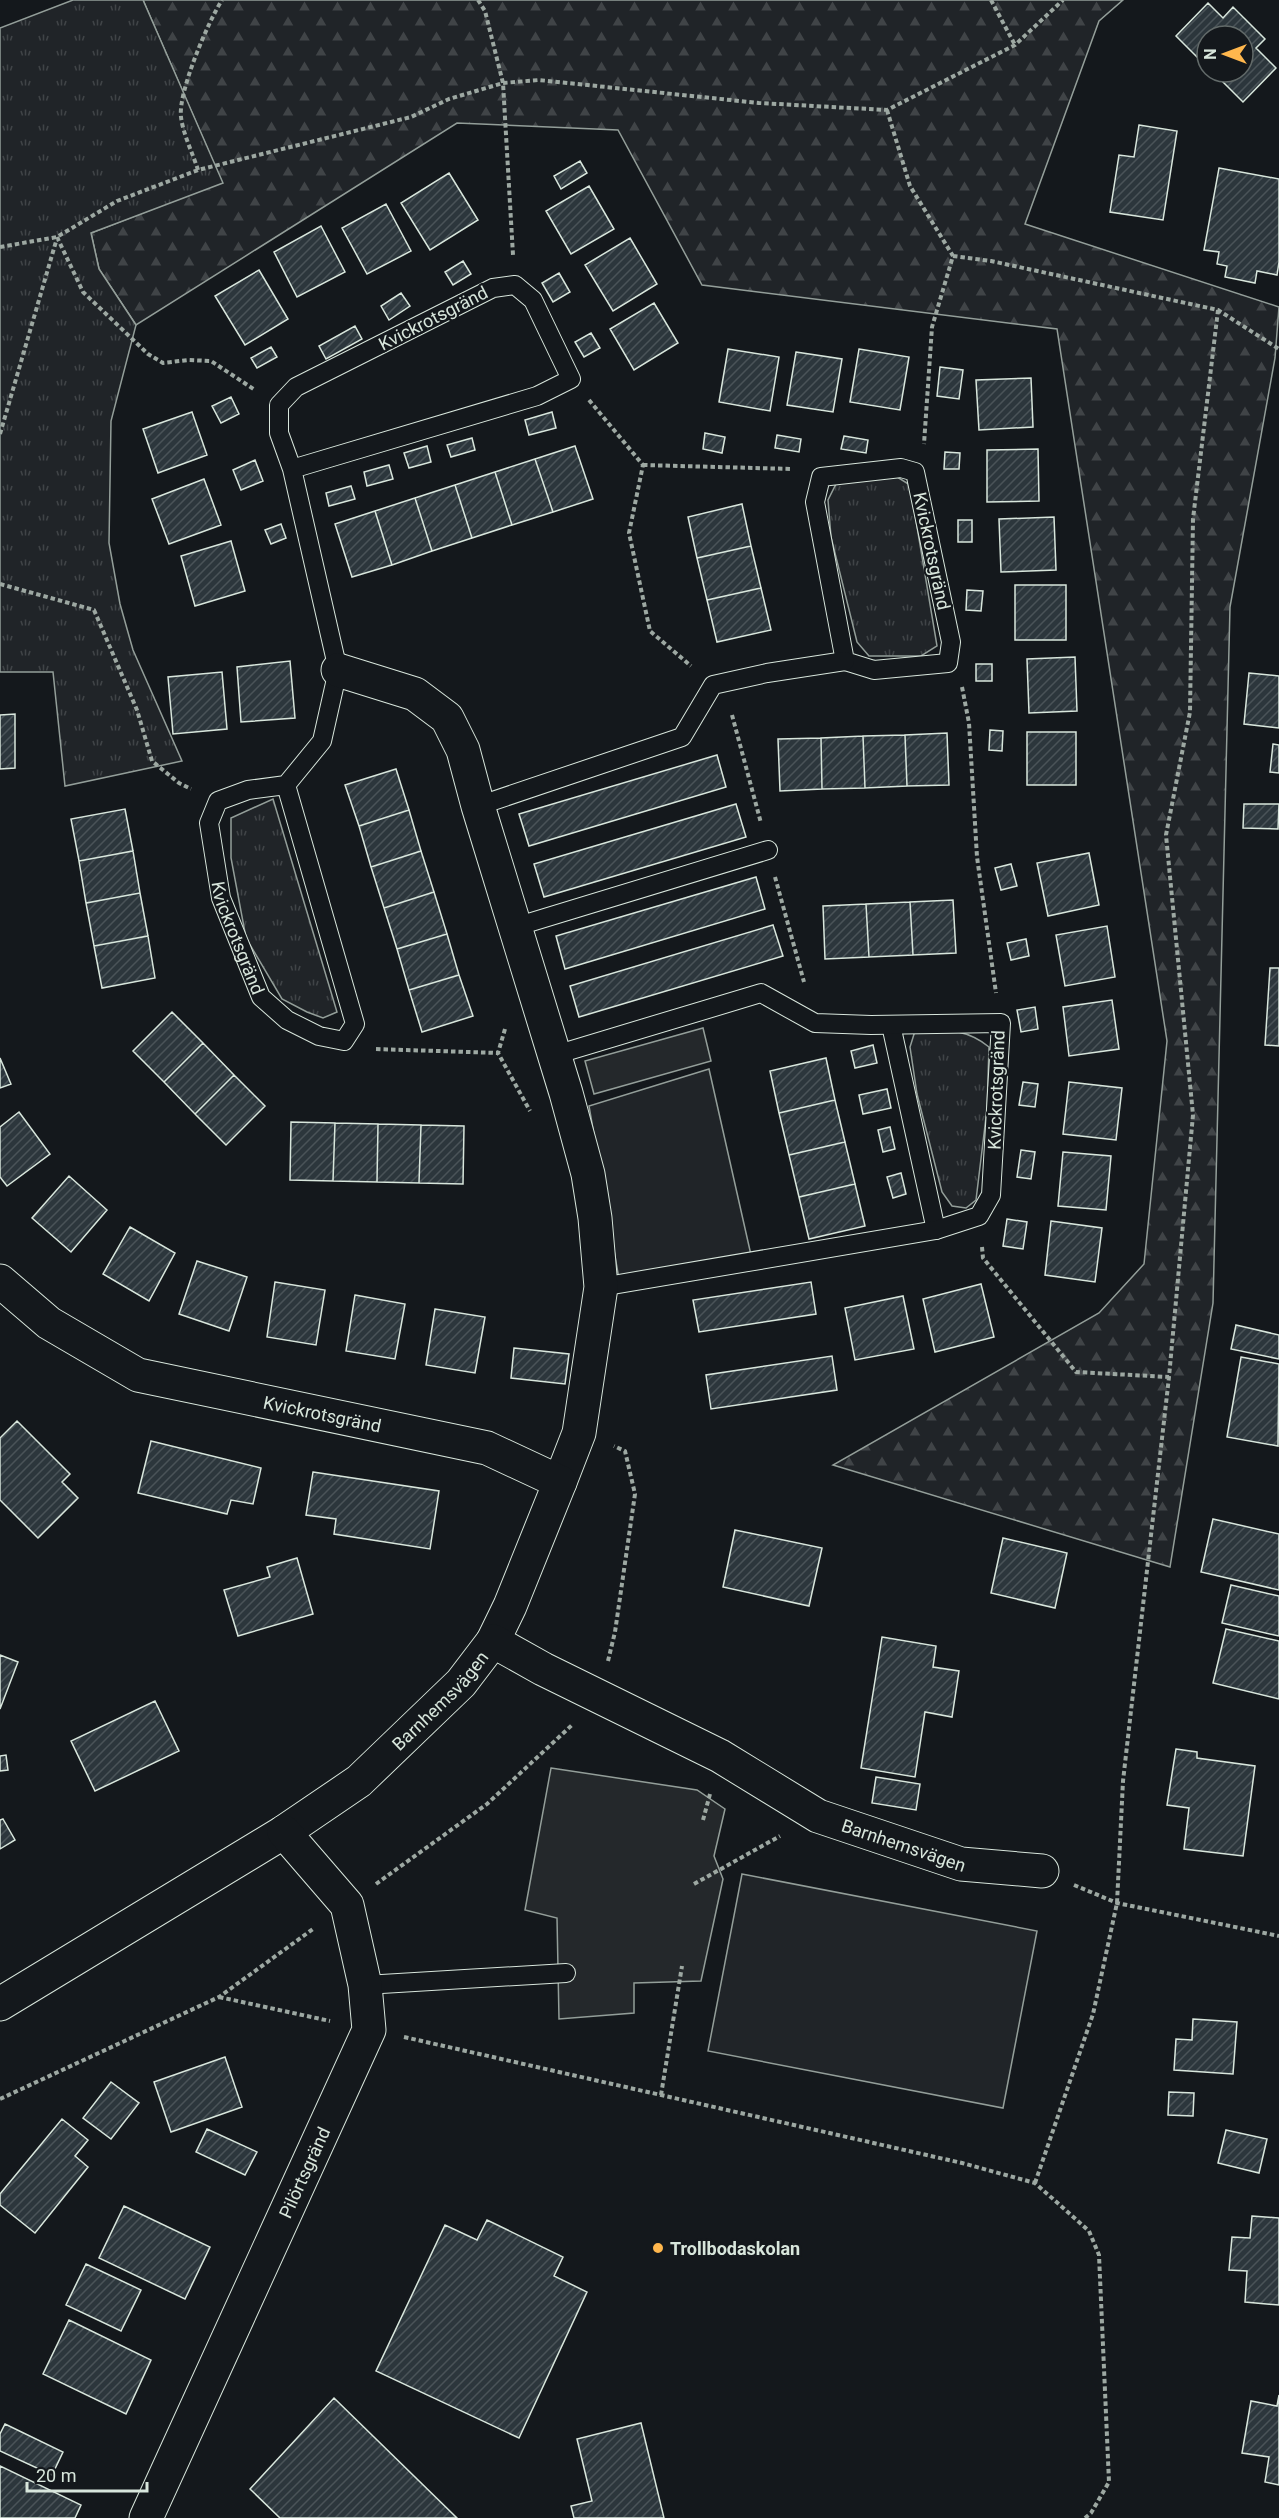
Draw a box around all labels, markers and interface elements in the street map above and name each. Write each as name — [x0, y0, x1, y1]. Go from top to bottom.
north arrow — [1195, 24, 1255, 84]
text: N — [1201, 48, 1220, 60]
street label: Kvickrotsgränd — [375, 281, 491, 355]
street label: Kvickrotsgränd — [909, 490, 955, 612]
street label: Kvickrotsgränd — [208, 880, 269, 997]
street label: Kvickrotsgränd — [983, 1030, 1009, 1150]
street label: Kvickrotsgränd — [262, 1391, 383, 1436]
street label: Barnhemsvägen — [387, 1647, 492, 1754]
street label: Barnhemsvägen — [839, 1814, 969, 1875]
street label: Pilörtsgränd — [274, 2123, 334, 2221]
place label: Trollbodaskolan — [670, 2238, 800, 2259]
marker: Trollbodaskolan — [651, 2241, 665, 2255]
scale bar — [27, 2455, 147, 2493]
text: 20 m — [36, 2465, 76, 2486]

